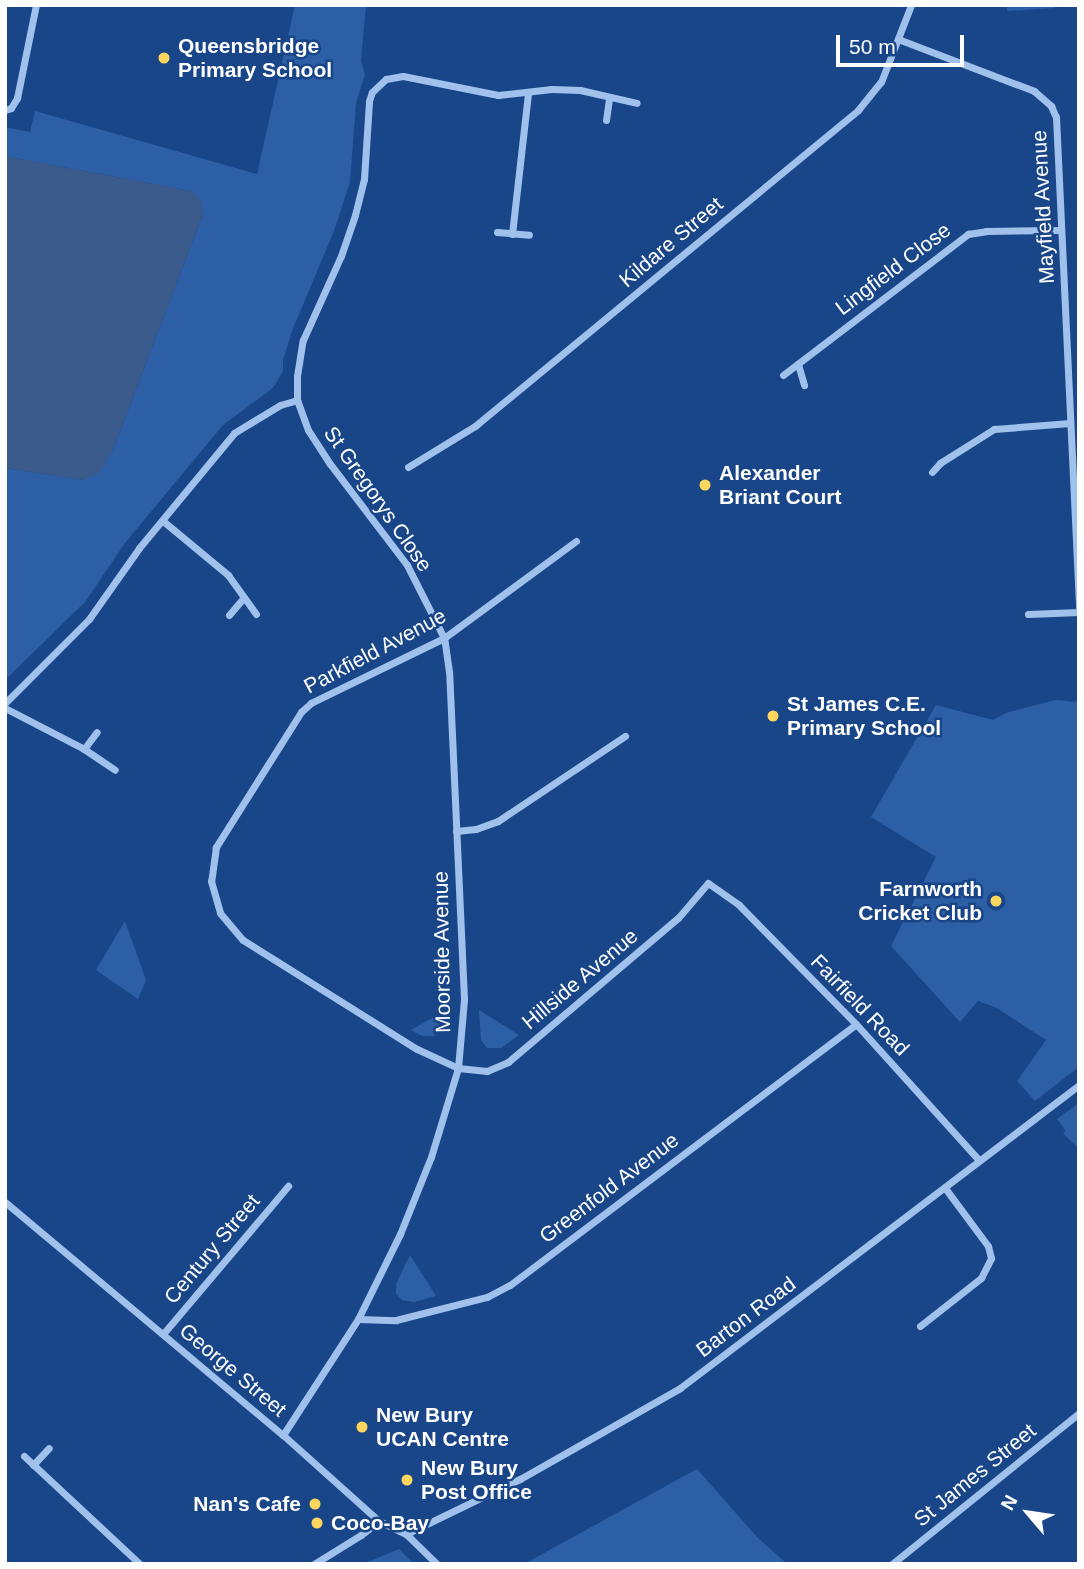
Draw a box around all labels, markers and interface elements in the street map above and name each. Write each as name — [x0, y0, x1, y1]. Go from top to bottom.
scale bar — [839, 21, 967, 65]
place label: Queensbridge Primary School — [178, 33, 332, 83]
text: 50 m — [849, 35, 896, 58]
marker: Queensbridge Primary School — [156, 50, 172, 66]
street label: Mayfield Avenue — [1026, 129, 1060, 285]
street label: Kildare Street — [614, 191, 728, 293]
street label: Lingfield Close — [830, 217, 956, 321]
street label: St Gregorys Close — [318, 422, 438, 576]
place label: Alexander Briant Court — [719, 460, 841, 510]
marker: Alexander Briant Court — [697, 477, 713, 493]
street label: Parkfield Avenue — [299, 603, 451, 699]
place label: St James C.E. Primary School — [787, 691, 941, 741]
marker: St James C.E. Primary School — [765, 708, 781, 724]
street label: Moorside Avenue — [428, 870, 456, 1034]
place label: Farnworth Cricket Club — [858, 876, 982, 926]
marker: Farnworth Cricket Club — [988, 893, 1004, 909]
street label: Hillside Avenue — [517, 923, 643, 1035]
street label: Fairfield Road — [806, 949, 914, 1061]
street label: Greenfold Avenue — [534, 1127, 684, 1249]
street label: Century Street — [159, 1189, 265, 1309]
street label: Barton Road — [691, 1271, 801, 1363]
street label: George Street — [174, 1318, 292, 1422]
place label: New Bury UCAN Centre — [376, 1402, 509, 1452]
street label: St James Street — [909, 1418, 1041, 1532]
marker: New Bury UCAN Centre — [354, 1419, 370, 1435]
place label: New Bury Post Office — [421, 1455, 532, 1505]
marker: New Bury Post Office — [399, 1472, 415, 1488]
north arrow — [993, 1478, 1063, 1548]
place label: Nan's Cafe — [193, 1491, 301, 1517]
text: N — [997, 1491, 1022, 1514]
marker: Nan's Cafe — [307, 1496, 323, 1512]
place label: Coco-Bay — [331, 1510, 429, 1536]
marker: Coco-Bay — [309, 1515, 325, 1531]

